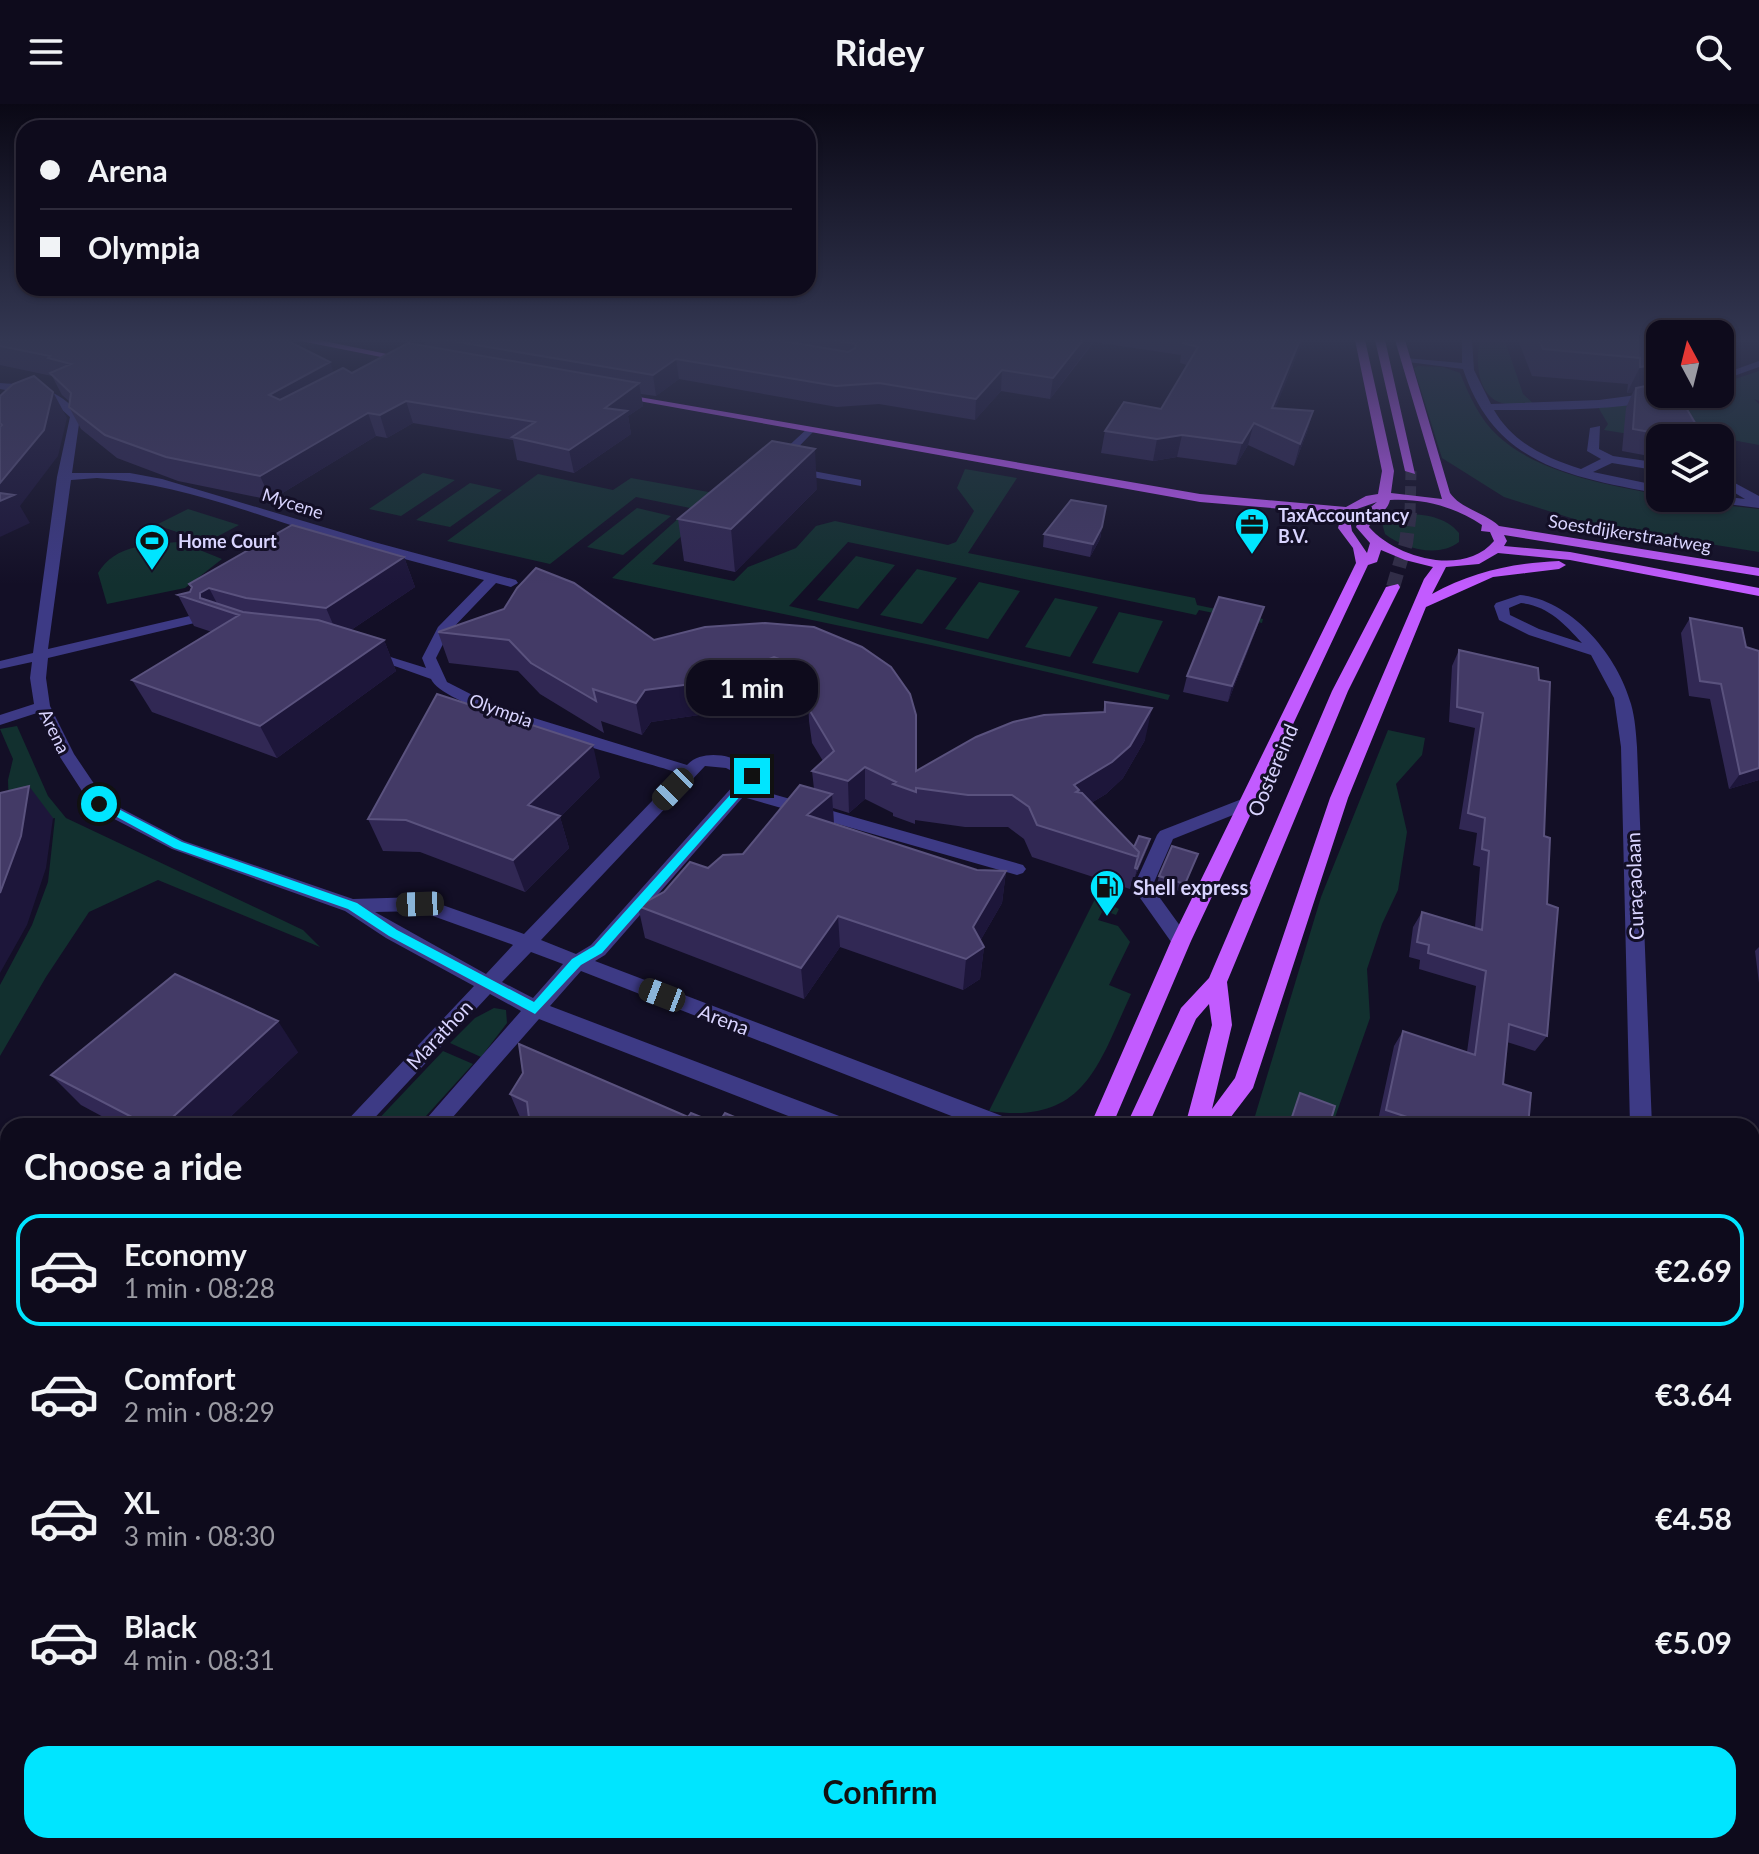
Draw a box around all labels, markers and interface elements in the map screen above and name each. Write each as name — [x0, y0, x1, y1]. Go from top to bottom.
icon: menu — [24, 30, 68, 74]
text: Ridey — [834, 30, 925, 74]
icon: search — [1691, 30, 1735, 74]
text: Arena — [88, 152, 168, 188]
text: Olympia — [88, 229, 200, 265]
north arrow — [1646, 320, 1734, 408]
map controls — [1646, 320, 1734, 512]
button: layers — [1646, 424, 1734, 512]
street label: Mycene — [260, 483, 326, 523]
place label: TaxAccountancy B.V. — [1278, 504, 1410, 547]
office icon: TaxAccountancy B.V. — [1233, 506, 1271, 556]
street label: Soestdijkerstraatweg — [1547, 509, 1713, 557]
sports icon: Home Court — [133, 522, 171, 572]
place label: Home Court — [178, 530, 277, 552]
callout: 1 min — [686, 660, 818, 716]
text: 1 min — [720, 672, 784, 704]
street label: Olympia — [466, 688, 536, 732]
street label: Arena — [35, 705, 75, 757]
street label: Oostereind — [1242, 720, 1302, 820]
route end — [734, 758, 770, 794]
car — [648, 763, 698, 815]
route start — [81, 786, 117, 822]
street label: Curaçaolaan — [1620, 832, 1648, 940]
fuel station icon: Shell express — [1088, 868, 1126, 918]
place label: Shell express — [1133, 875, 1249, 899]
car — [396, 891, 444, 917]
car — [635, 975, 689, 1015]
street label: Marathon — [401, 994, 477, 1074]
street label: Arena — [695, 998, 753, 1040]
text: Choose a ride — [24, 1144, 243, 1188]
icon: car — [28, 1234, 100, 1306]
text: Economy — [124, 1236, 247, 1272]
text: €2.69 — [1655, 1252, 1732, 1288]
text: 1 min · 08:28 — [124, 1272, 275, 1304]
icon: car — [28, 1358, 100, 1430]
text: Comfort — [124, 1360, 236, 1396]
text: €3.64 — [1655, 1376, 1732, 1412]
text: 2 min · 08:29 — [124, 1396, 275, 1428]
icon: car — [28, 1482, 100, 1554]
text: XL — [124, 1484, 160, 1520]
text: €4.58 — [1655, 1500, 1732, 1536]
text: 3 min · 08:30 — [124, 1520, 275, 1552]
icon: car — [28, 1606, 100, 1678]
text: Black — [124, 1608, 197, 1644]
text: €5.09 — [1655, 1624, 1732, 1660]
text: 4 min · 08:31 — [124, 1644, 275, 1676]
button: Confirm — [24, 1746, 1736, 1838]

